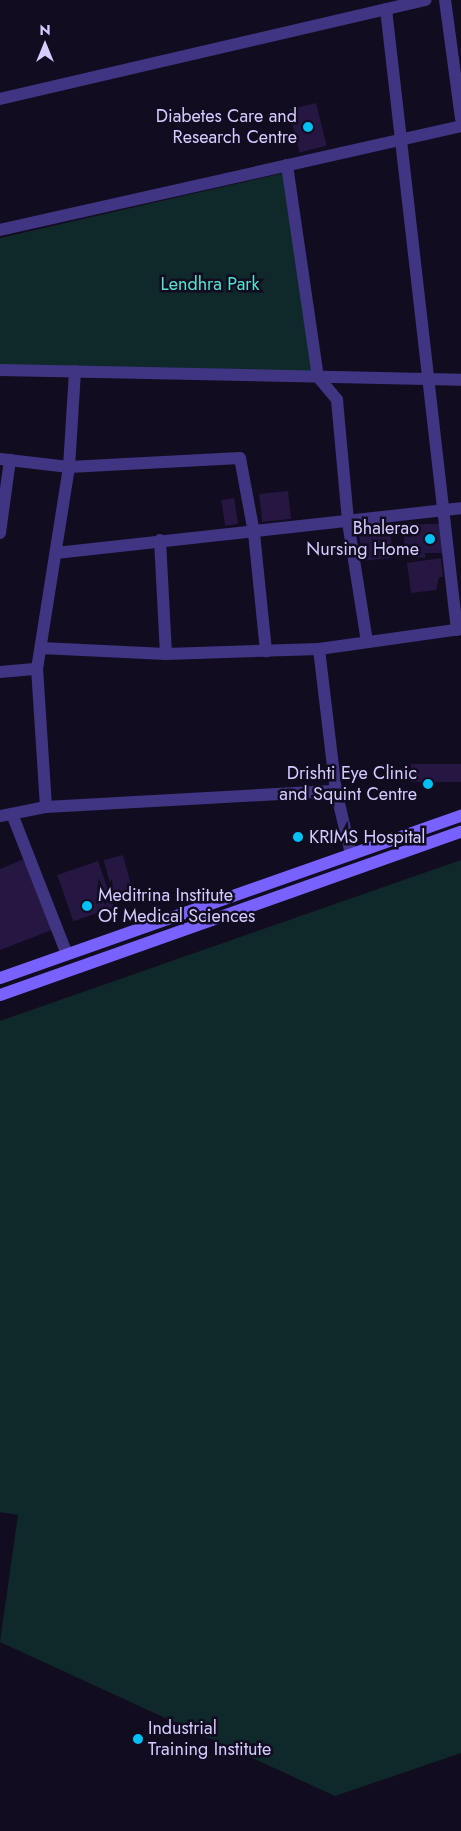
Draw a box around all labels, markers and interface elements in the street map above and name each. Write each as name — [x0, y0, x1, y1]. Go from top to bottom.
north arrow — [20, 20, 70, 70]
text: N — [39, 20, 51, 40]
place label: Diabetes Care and Research Centre — [156, 106, 297, 148]
marker: Diabetes Care and Research Centre — [301, 120, 315, 134]
park label: Lendhra Park — [161, 273, 259, 295]
place label: Bhalerao Nursing Home — [306, 518, 419, 560]
marker: Bhalerao Nursing Home — [423, 532, 437, 546]
place label: Drishti Eye Clinic and Squint Centre — [279, 763, 417, 806]
marker: Drishti Eye Clinic and Squint Centre — [421, 777, 435, 791]
place label: KRIMS Hospital — [309, 826, 426, 848]
marker: KRIMS Hospital — [291, 830, 305, 844]
place label: Meditrina Institute Of Medical Sciences — [98, 885, 255, 928]
marker: Meditrina Institute Of Medical Sciences — [80, 899, 94, 913]
place label: Industrial Training Institute — [148, 1718, 271, 1760]
marker: Industrial Training Institute — [132, 1733, 144, 1745]

